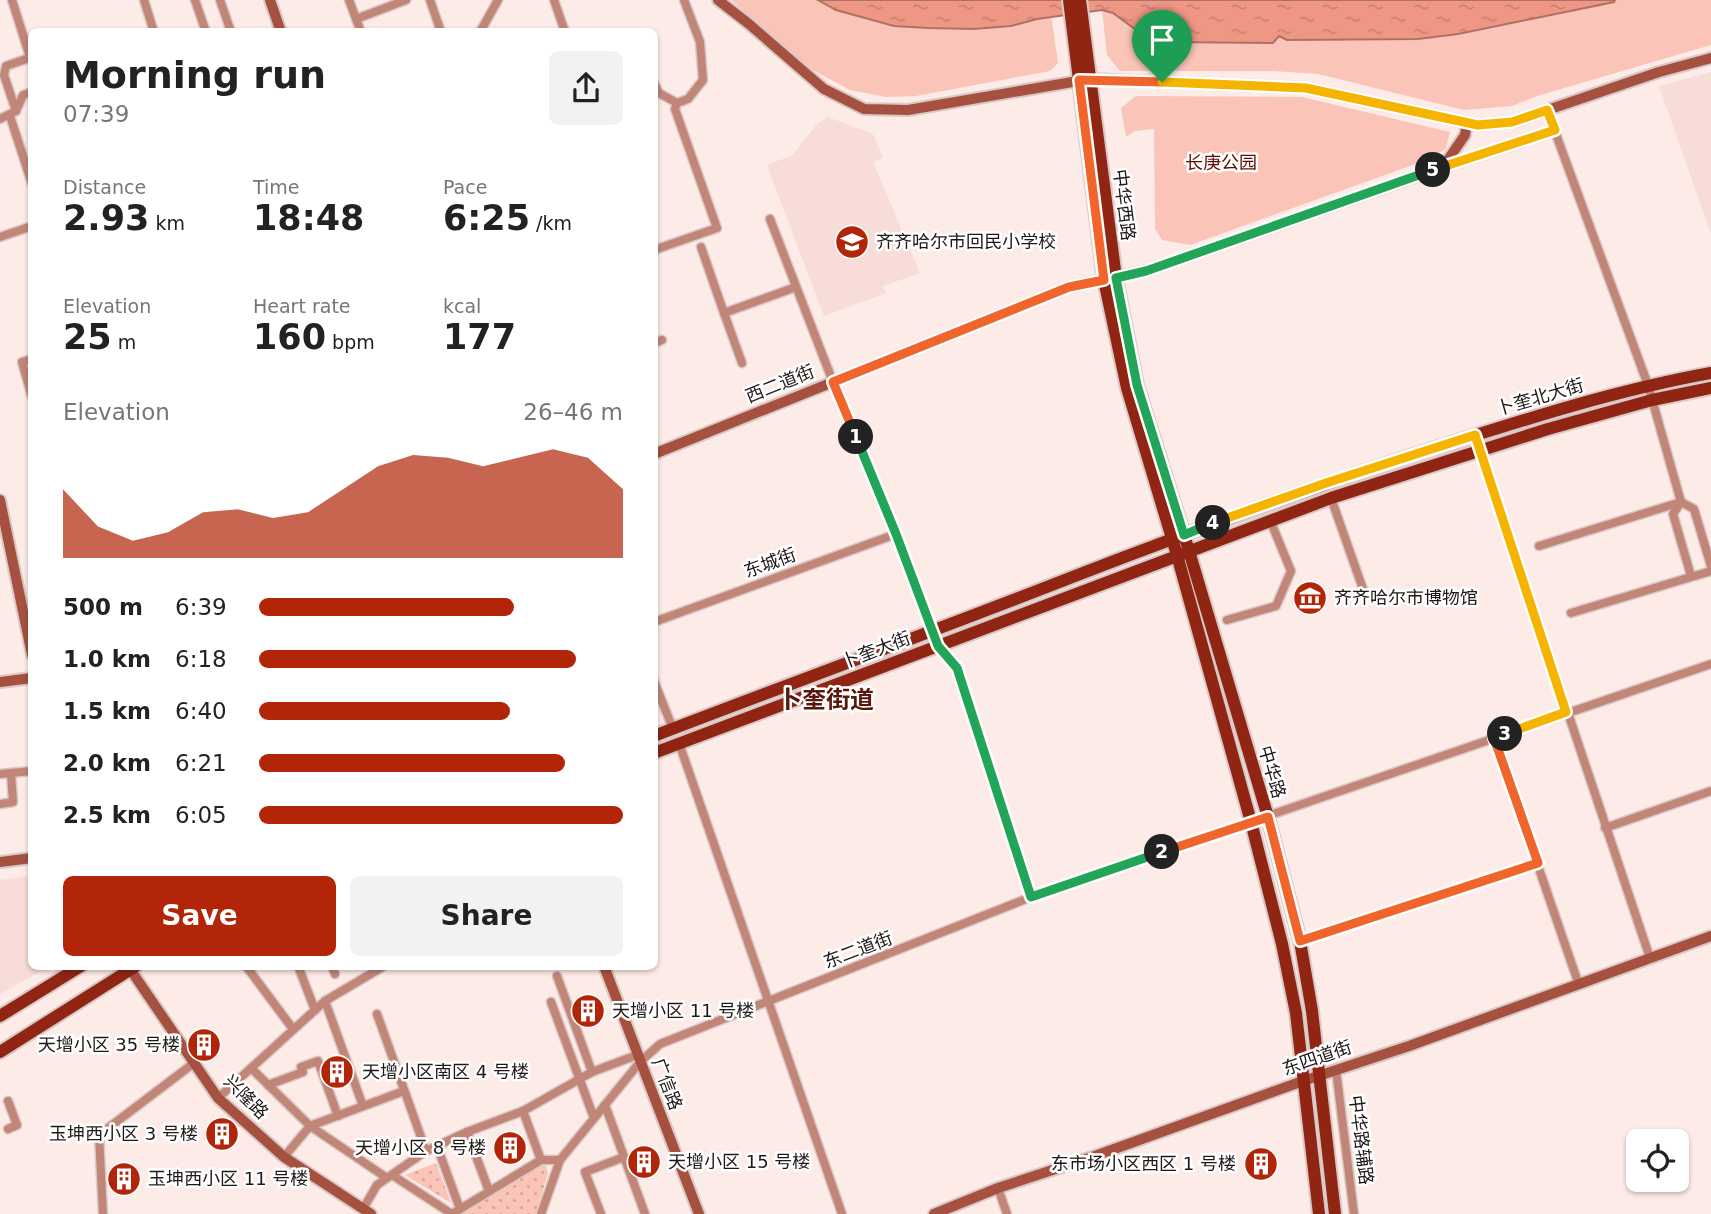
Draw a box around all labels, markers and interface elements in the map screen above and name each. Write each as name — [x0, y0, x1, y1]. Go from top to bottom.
pin — [1132, 10, 1192, 82]
icon: arrive — [1143, 21, 1181, 59]
button: share — [549, 51, 623, 125]
text: Morning run — [63, 53, 326, 97]
text: 07:39 — [63, 101, 129, 127]
park label: 长庚公园 — [1185, 152, 1257, 173]
pin: 5 — [1416, 152, 1450, 188]
text: 5 — [1426, 158, 1439, 180]
street label: 中华西路 — [1110, 168, 1139, 242]
text: Distance — [63, 176, 146, 198]
text: Time — [253, 176, 300, 198]
text: Pace — [443, 176, 487, 198]
text: 2.93 — [63, 198, 149, 238]
text: 18:48 — [253, 198, 364, 238]
text: 6:25 — [443, 198, 530, 238]
text: km — [149, 212, 185, 234]
text: /km — [530, 212, 572, 234]
school or university icon: 齐齐哈尔市回民小学校 — [833, 223, 871, 261]
place label: 齐齐哈尔市回民小学校 — [876, 231, 1056, 252]
text: Elevation — [63, 295, 151, 317]
text: Heart rate — [253, 295, 351, 317]
text: kcal — [443, 295, 481, 317]
text: 25 — [63, 317, 112, 357]
text: 160 — [253, 317, 326, 357]
text: 177 — [443, 317, 516, 357]
text: m — [112, 331, 136, 353]
text: bpm — [326, 331, 375, 353]
street label: 西二道街 — [743, 360, 817, 407]
street label: 卜奎北大街 — [1494, 374, 1586, 419]
text: Elevation — [63, 399, 170, 425]
text: 26–46 m — [523, 399, 623, 425]
pin: 1 — [838, 420, 874, 454]
text: 1 — [849, 425, 862, 447]
pin: 4 — [1196, 505, 1230, 540]
text: 4 — [1206, 511, 1219, 533]
street label: 东城街 — [741, 543, 799, 582]
museum icon: 齐齐哈尔市博物馆 — [1291, 579, 1329, 617]
place label: 齐齐哈尔市博物馆 — [1334, 587, 1478, 608]
text: 500 m — [63, 594, 143, 620]
text: 6:39 — [175, 594, 227, 620]
street label: 卜奎大街 — [838, 627, 913, 672]
text: 1.0 km — [63, 646, 151, 672]
text: 6:18 — [175, 646, 227, 672]
district label: 卜奎街道 — [778, 686, 874, 714]
text: 1.5 km — [63, 698, 151, 724]
text: 6:40 — [175, 698, 227, 724]
pin: 3 — [1488, 716, 1522, 752]
text: 3 — [1498, 722, 1511, 744]
street label: 中华路 — [1255, 743, 1290, 801]
text: 2.0 km — [63, 750, 151, 776]
text: 6:21 — [175, 750, 227, 776]
text: 2.5 km — [63, 802, 151, 828]
text: 6:05 — [175, 802, 227, 828]
pin: 2 — [1144, 834, 1180, 870]
text: 2 — [1155, 840, 1168, 862]
button: Save — [63, 876, 336, 956]
button: Share — [350, 876, 623, 956]
street label: 东二道街 — [820, 927, 895, 972]
building icon: 天增小区 11 号楼 — [569, 992, 607, 1030]
place label: 天增小区 11 号楼 — [612, 1000, 754, 1021]
building icon: 天增小区 35 号楼 — [185, 1026, 223, 1064]
place label: 天增小区 35 号楼 — [38, 1034, 180, 1055]
street label: 东四道街 — [1279, 1036, 1354, 1079]
building icon: 天增小区南区 4 号楼 — [318, 1053, 356, 1091]
street label: 广信路 — [648, 1055, 687, 1113]
place label: 天增小区南区 4 号楼 — [362, 1061, 529, 1082]
street label: 兴隆路 — [220, 1070, 273, 1123]
street label: 中华路辅路 — [1346, 1094, 1377, 1186]
building icon: 玉坤西小区 3 号楼 — [203, 1115, 241, 1153]
place label: 玉坤西小区 3 号楼 — [49, 1123, 198, 1144]
building icon: 天增小区 8 号楼 — [491, 1129, 529, 1167]
map controls — [1626, 1129, 1689, 1192]
button: locate — [1626, 1129, 1689, 1192]
place label: 天增小区 8 号楼 — [355, 1137, 486, 1158]
building icon: 天增小区 15 号楼 — [625, 1143, 663, 1181]
building icon: 东市场小区西区 1 号楼 — [1242, 1145, 1280, 1183]
place label: 天增小区 15 号楼 — [668, 1151, 810, 1172]
place label: 东市场小区西区 1 号楼 — [1051, 1153, 1236, 1174]
building icon: 玉坤西小区 11 号楼 — [105, 1160, 143, 1198]
place label: 玉坤西小区 11 号楼 — [148, 1168, 308, 1189]

